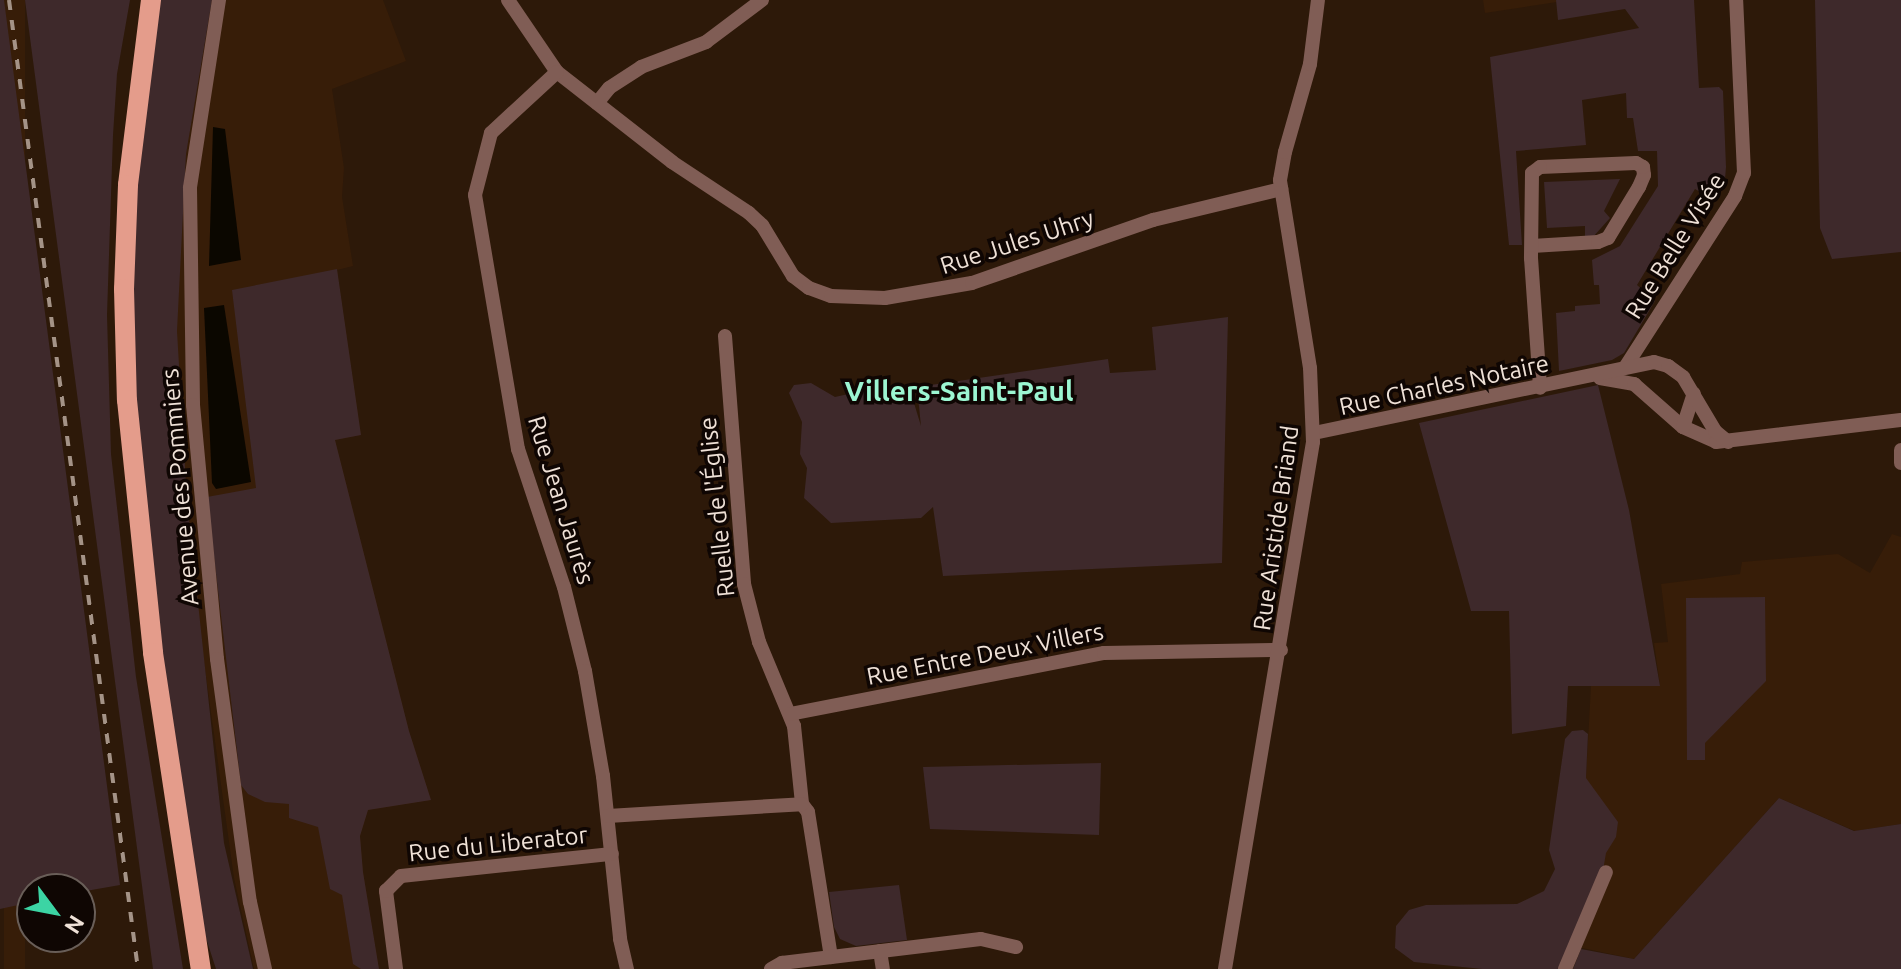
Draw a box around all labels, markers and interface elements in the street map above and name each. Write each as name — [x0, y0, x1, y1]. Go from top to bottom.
street label: Rue Belle Visée — [1619, 168, 1731, 324]
street label: Rue Jules Uhry — [937, 204, 1097, 280]
street label: Rue Charles Notaire — [1336, 349, 1552, 421]
street label: Avenue des Pommiers — [155, 367, 205, 607]
district label: Villers-Saint-Paul — [845, 374, 1073, 408]
street label: Rue Jean Jaurès — [522, 412, 600, 588]
street label: Ruelle de l'Église — [693, 416, 741, 598]
street label: Rue Aristide Briand — [1247, 424, 1305, 632]
street label: Rue Entre Deux Villers — [864, 617, 1106, 691]
street label: Rue du Liberator — [407, 820, 589, 868]
north arrow — [16, 873, 96, 953]
text: N — [60, 911, 90, 939]

